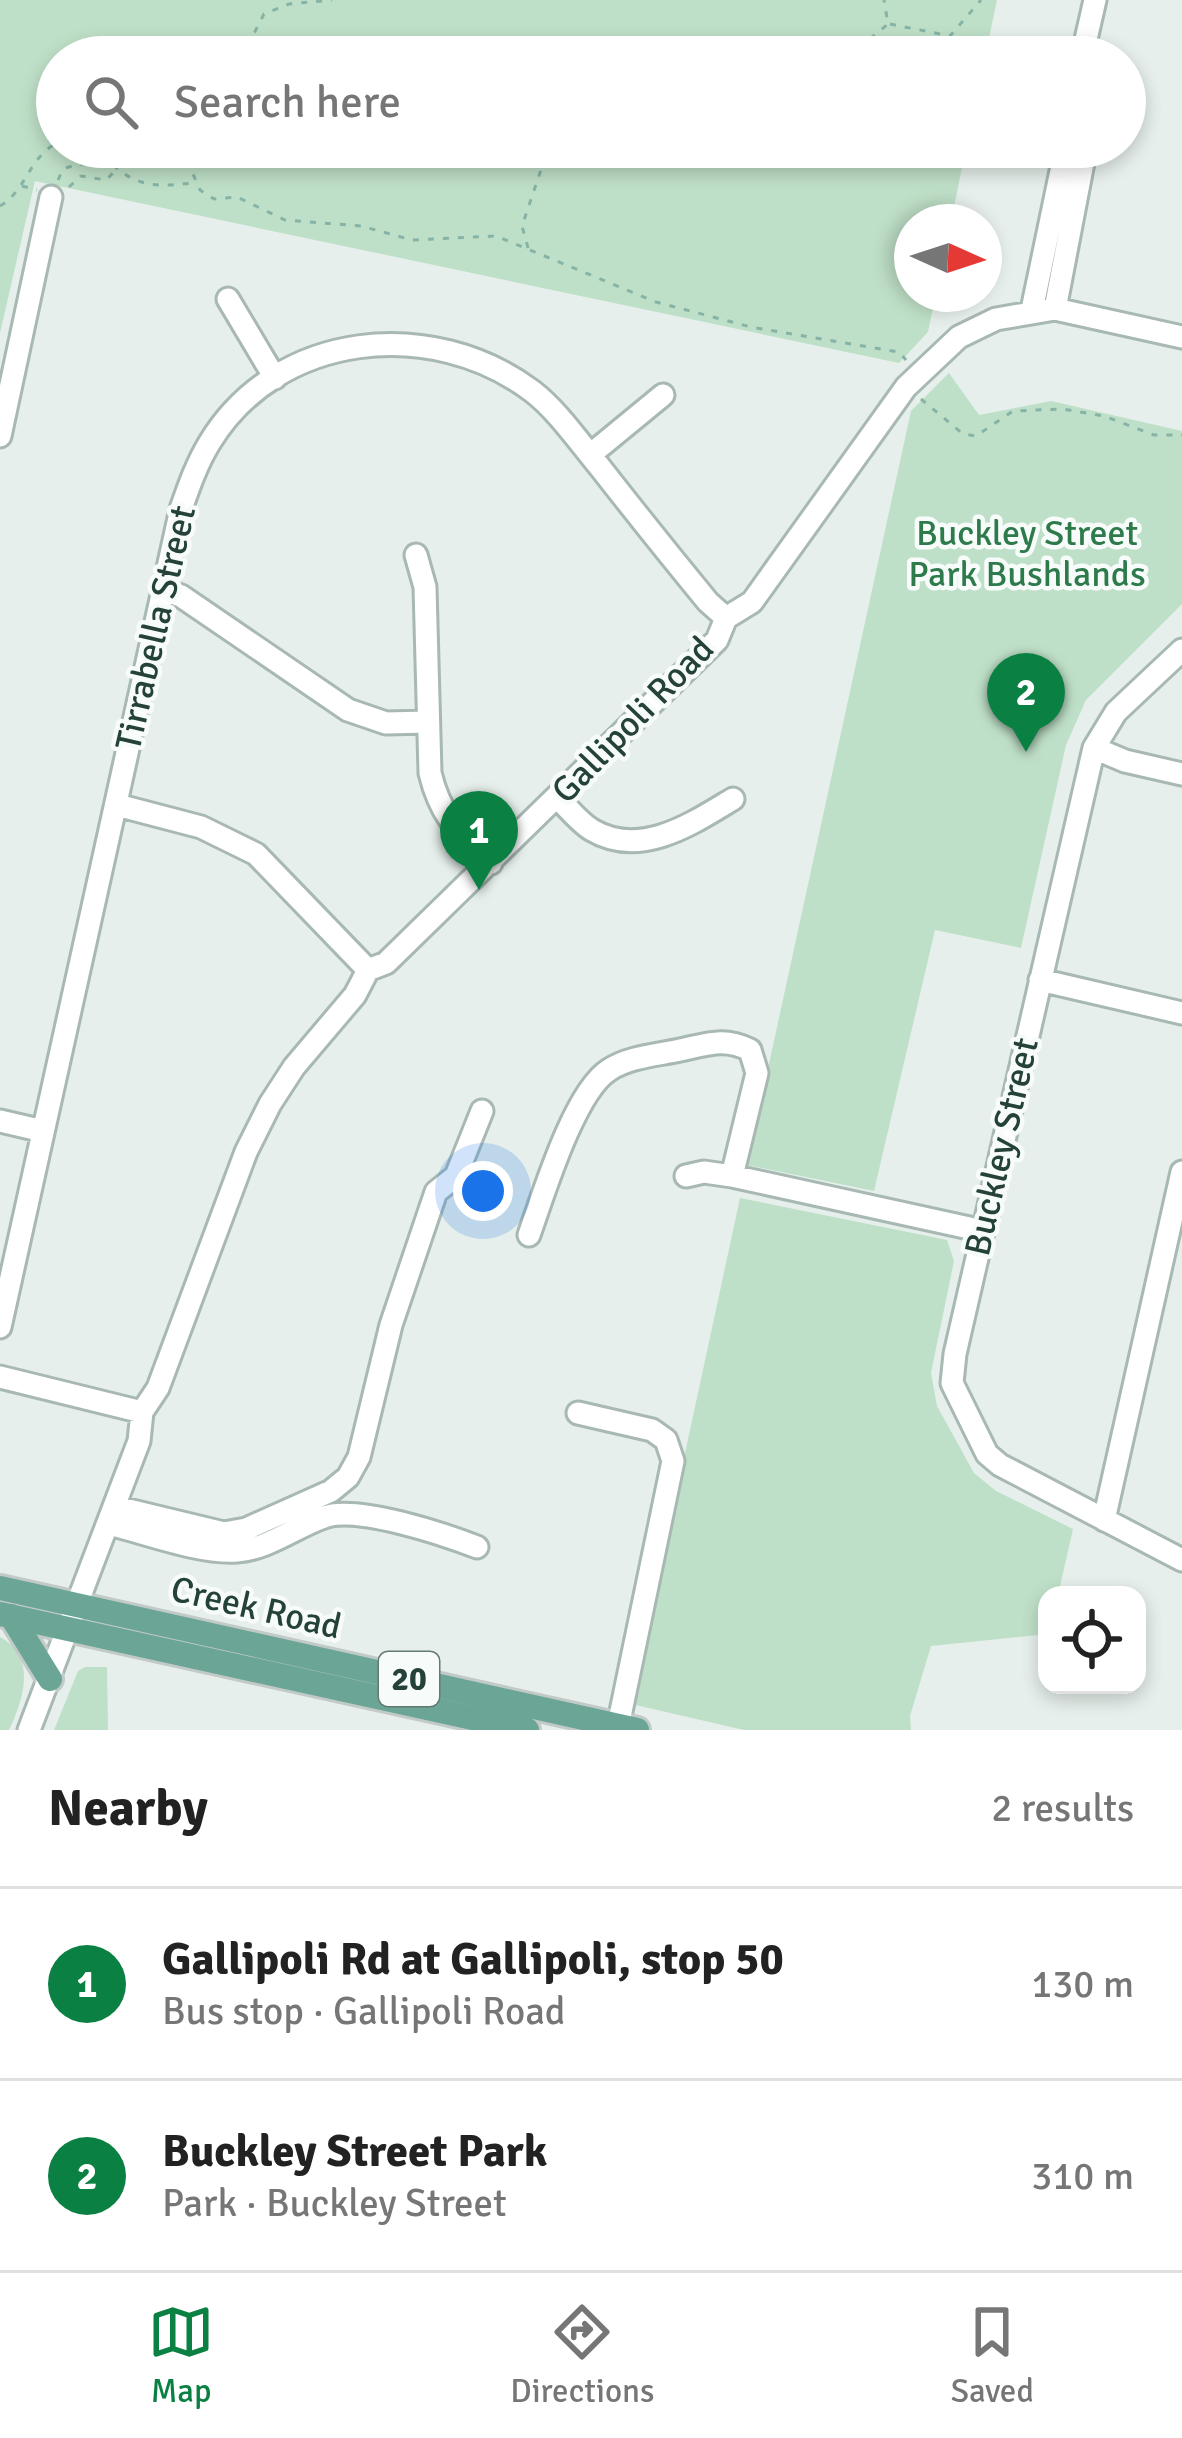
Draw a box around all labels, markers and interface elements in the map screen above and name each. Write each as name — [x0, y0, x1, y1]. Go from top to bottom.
search box — [36, 36, 1146, 168]
icon: search — [78, 69, 144, 135]
text: Search here — [174, 75, 401, 130]
north arrow — [894, 204, 1002, 312]
street label: Tirrabella Street — [106, 501, 206, 755]
park label: Buckley Street Park Bushlands — [908, 511, 1146, 597]
street label: Gallipoli Road — [542, 627, 724, 813]
pin: 2 — [987, 653, 1065, 752]
pin: 1 — [440, 791, 518, 890]
street label: Buckley Street — [955, 1034, 1049, 1260]
your location — [453, 1161, 513, 1221]
street label: Creek Road — [166, 1567, 346, 1649]
map controls — [1038, 1586, 1146, 1694]
button: locate — [1038, 1586, 1146, 1694]
road number: 20 — [379, 1652, 439, 1706]
text: Nearby — [48, 1777, 208, 1840]
text: 2 results — [991, 1784, 1134, 1832]
text: Gallipoli Rd at Gallipoli, stop 50 — [162, 1932, 784, 1987]
text: 1 — [76, 1960, 98, 2008]
text: 130 m — [1031, 1960, 1134, 2008]
text: Bus stop · Gallipoli Road — [162, 1987, 565, 2035]
text: Buckley Street Park — [162, 2124, 547, 2179]
text: 2 — [76, 2152, 98, 2200]
text: 310 m — [1031, 2152, 1134, 2200]
text: Park · Buckley Street — [162, 2179, 507, 2227]
tab: Map — [148, 2299, 214, 2412]
tab: Directions — [510, 2299, 655, 2412]
tab: Saved — [951, 2299, 1034, 2412]

